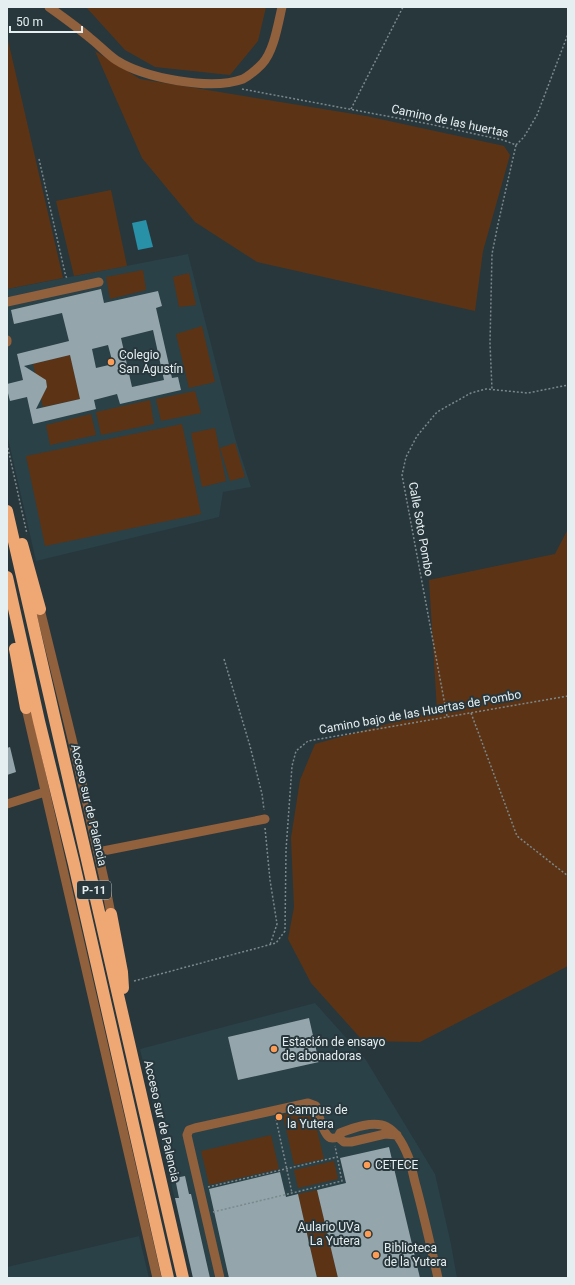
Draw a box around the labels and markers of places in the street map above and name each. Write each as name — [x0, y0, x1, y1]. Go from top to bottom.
place label: Colegio San Agustín — [119, 348, 183, 376]
marker: Colegio San Agustín — [106, 357, 116, 367]
place label: Estación de ensayo de abonadoras — [282, 1035, 385, 1063]
marker: Estación de ensayo de abonadoras — [269, 1044, 279, 1054]
place label: Campus de la Yutera — [287, 1103, 348, 1131]
marker: Campus de la Yutera — [274, 1112, 284, 1122]
place label: CETECE — [375, 1158, 419, 1172]
marker: CETECE — [362, 1160, 372, 1170]
place label: Aulario UVa La Yutera — [298, 1220, 360, 1248]
marker: Aulario UVa La Yutera — [363, 1229, 373, 1239]
place label: Biblioteca de la Yutera — [384, 1241, 447, 1269]
marker: Biblioteca de la Yutera — [371, 1250, 381, 1260]

